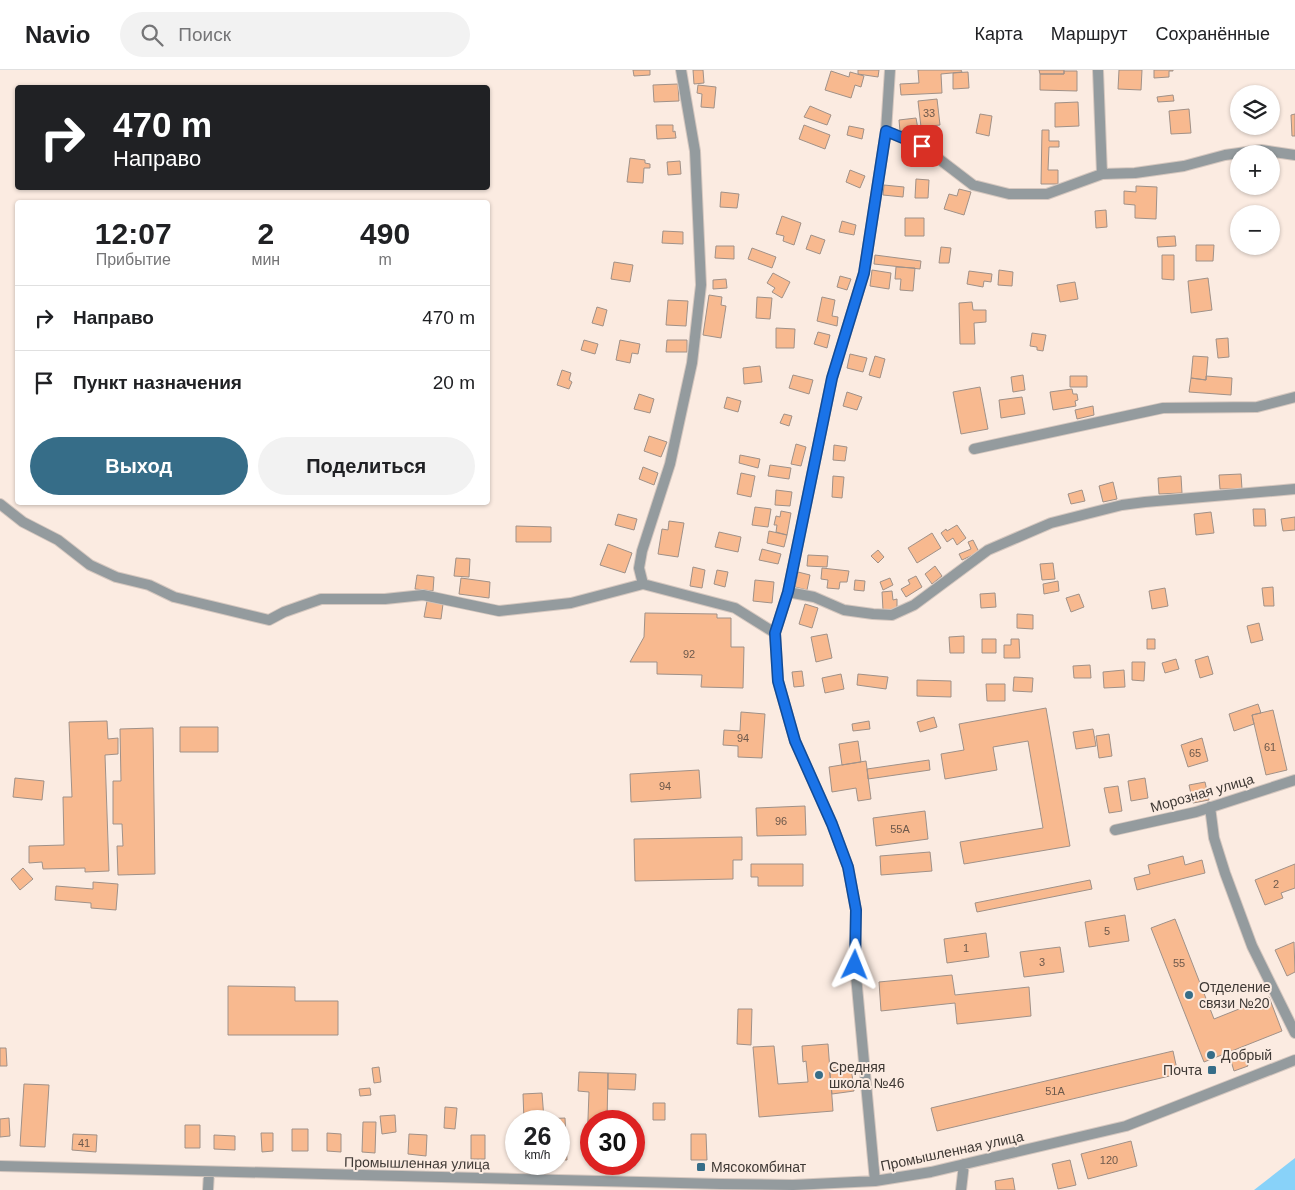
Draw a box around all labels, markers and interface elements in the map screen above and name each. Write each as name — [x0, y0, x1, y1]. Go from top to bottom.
search box — [120, 12, 470, 57]
text: Navio — [25, 21, 90, 48]
icon: search — [138, 21, 166, 49]
text: Поиск — [178, 24, 231, 45]
text: Карта — [975, 24, 1023, 44]
text: Маршрут — [1051, 24, 1127, 44]
text: Сохранённые — [1155, 24, 1270, 44]
map controls — [1230, 85, 1280, 255]
button: layers — [1230, 85, 1280, 135]
icon: right — [30, 105, 95, 170]
text: 470 m — [113, 105, 212, 144]
house number: 33 — [923, 107, 935, 119]
pin — [901, 125, 943, 167]
icon: arrive — [908, 132, 936, 160]
button: + — [1230, 145, 1280, 195]
text: Направо — [113, 146, 201, 171]
button: − — [1230, 205, 1280, 255]
text: 12:07 — [95, 217, 172, 250]
text: 2 — [257, 217, 274, 250]
text: 490 — [360, 217, 410, 250]
text: Прибытие — [96, 251, 171, 268]
text: мин — [251, 251, 280, 268]
text: m — [378, 251, 392, 268]
icon: right — [30, 304, 58, 332]
text: Направо — [73, 307, 154, 328]
text: 470 m — [422, 307, 475, 328]
icon: arrive — [30, 369, 58, 397]
text: Пункт назначения — [73, 372, 242, 393]
text: 20 m — [433, 372, 475, 393]
button: Выход — [30, 437, 248, 495]
button: Поделиться — [258, 437, 475, 495]
house number: 92 — [683, 648, 695, 660]
house number: 94 — [737, 732, 749, 744]
house number: 61 — [1264, 741, 1276, 753]
house number: 65 — [1189, 747, 1201, 759]
street label: Морозная улица — [1148, 771, 1256, 815]
house number: 94 — [659, 780, 671, 792]
house number: 96 — [775, 815, 787, 827]
house number: 55А — [890, 823, 910, 835]
house number: 2 — [1273, 878, 1279, 890]
house number: 5 — [1104, 925, 1110, 937]
position arrow — [828, 938, 880, 990]
house number: 1 — [963, 942, 969, 954]
house number: 3 — [1039, 956, 1045, 968]
house number: 55 — [1173, 957, 1185, 969]
place label: Отделение связи №20 — [1199, 979, 1271, 1011]
marker: Отделение связи №20 — [1183, 989, 1195, 1001]
place label: Добрый — [1221, 1047, 1272, 1063]
marker: Добрый — [1205, 1049, 1217, 1061]
place label: Средняя школа №46 — [829, 1059, 905, 1091]
place label: Почта — [1163, 1062, 1202, 1078]
marker: Почта — [1206, 1064, 1218, 1076]
marker: Средняя школа №46 — [813, 1069, 825, 1081]
house number: 51А — [1045, 1085, 1065, 1097]
speed limit sign: 30 — [580, 1110, 645, 1175]
text: 26 — [524, 1122, 551, 1150]
street label: Промышленная улица — [879, 1128, 1025, 1174]
house number: 41 — [78, 1137, 90, 1149]
text: km/h — [524, 1148, 551, 1162]
street label: Промышленная улица — [344, 1154, 490, 1172]
house number: 120 — [1100, 1154, 1118, 1166]
place label: Мясокомбинат — [711, 1159, 807, 1175]
marker: Мясокомбинат — [695, 1161, 707, 1173]

